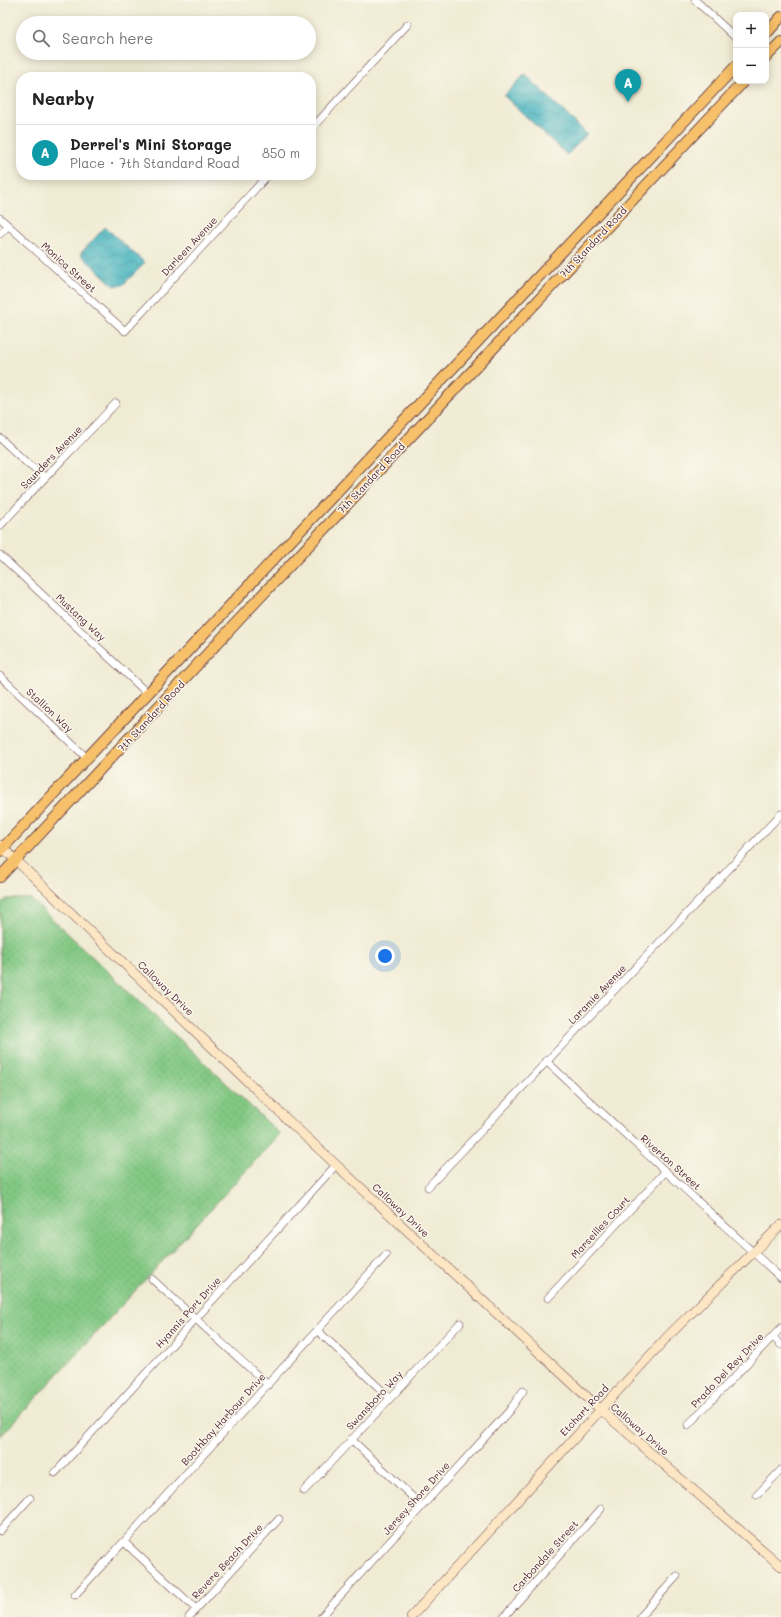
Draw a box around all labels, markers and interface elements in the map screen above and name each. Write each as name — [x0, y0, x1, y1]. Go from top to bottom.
map controls — [733, 12, 769, 84]
button: + — [733, 12, 769, 48]
search box — [16, 16, 316, 60]
icon: search — [30, 27, 52, 49]
text: Search here — [62, 28, 153, 48]
button: − — [733, 48, 769, 84]
pin: A — [615, 69, 641, 102]
text: Nearby — [32, 87, 94, 109]
text: Derrel's Mini Storage — [70, 134, 232, 154]
text: A — [40, 144, 50, 161]
text: 850 m — [262, 144, 300, 161]
text: Place · 7th Standard Road — [70, 154, 239, 171]
street label: 7th Standard Road — [556, 203, 630, 281]
street label: Darleen Avenue — [158, 213, 220, 279]
street label: Monica Street — [38, 238, 100, 296]
street label: Saunders Avenue — [17, 422, 85, 492]
street label: 7th Standard Road — [334, 439, 408, 517]
street label: Mustang Way — [53, 590, 109, 644]
street label: 7th Standard Road — [114, 677, 188, 755]
street label: Stallion Way — [24, 685, 76, 735]
your location — [375, 946, 395, 966]
street label: Calloway Drive — [135, 958, 197, 1018]
street label: Laramie Avenue — [565, 961, 629, 1027]
street label: Riverton Street — [638, 1131, 704, 1193]
street label: Calloway Drive — [369, 1180, 433, 1240]
street label: Marseilles Court — [567, 1193, 633, 1261]
street label: Hyannis Port Drive — [152, 1273, 224, 1351]
street label: Prado Del Rey Drive — [688, 1330, 766, 1410]
street label: Swansboro Way — [343, 1367, 405, 1433]
street label: Boothbay Harbour Drive — [178, 1370, 268, 1468]
street label: Etchart Road — [557, 1381, 611, 1439]
street label: Calloway Drive — [608, 1400, 672, 1458]
street label: Jersey Shore Drive — [379, 1458, 453, 1538]
street label: Carbondale Street — [509, 1517, 581, 1595]
street label: Revere Beach Drive — [188, 1520, 266, 1602]

